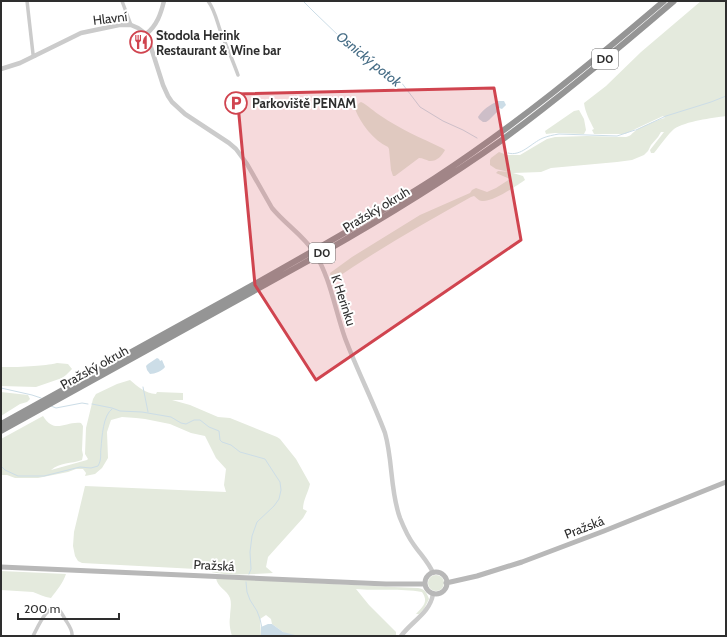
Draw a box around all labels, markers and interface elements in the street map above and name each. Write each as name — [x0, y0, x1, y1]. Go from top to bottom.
street label: Hlavní — [92, 8, 128, 28]
place label: Stodola Herink Restaurant & Wine bar — [156, 27, 282, 58]
water label: Osnický potok — [333, 27, 406, 91]
restaurant icon: Stodola Herink Restaurant & Wine bar — [128, 29, 154, 55]
road number: D0 — [592, 49, 618, 69]
parking icon: Parkoviště PENAM — [223, 90, 249, 116]
place label: Parkoviště PENAM — [252, 95, 356, 111]
street label: Pražský okruh — [340, 183, 412, 235]
road number: D0 — [309, 243, 335, 263]
street label: K Herinku — [328, 272, 360, 328]
street label: Pražský okruh — [57, 342, 131, 392]
street label: Pražská — [562, 512, 607, 542]
street label: Pražská — [193, 556, 236, 574]
scale bar — [18, 595, 119, 621]
text: 200 m — [24, 601, 60, 616]

